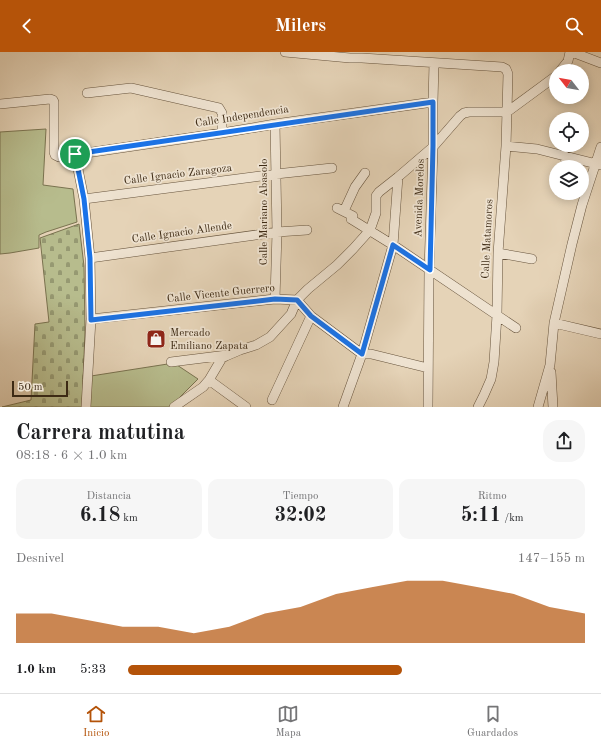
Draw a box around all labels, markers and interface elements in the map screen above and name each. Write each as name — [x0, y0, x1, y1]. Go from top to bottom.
icon: back — [16, 15, 38, 37]
icon: search — [563, 15, 585, 37]
text: Milers — [275, 17, 326, 35]
north arrow — [549, 64, 589, 104]
map controls — [549, 64, 589, 200]
street label: Calle Independencia — [194, 104, 290, 130]
button: locate — [549, 112, 589, 152]
pin — [58, 137, 92, 171]
icon: arrive — [64, 143, 86, 165]
street label: Calle Mariano Abasolo — [259, 158, 270, 266]
street label: Avenida Morelos — [413, 158, 427, 238]
button: layers — [549, 160, 589, 200]
street label: Calle Ignacio Zaragoza — [123, 163, 233, 187]
street label: Calle Matamoros — [480, 199, 496, 279]
street label: Calle Ignacio Allende — [131, 221, 233, 245]
street label: Calle Vicente Guerrero — [166, 283, 276, 305]
shop icon: Mercado Emiliano Zapata — [145, 328, 167, 350]
place label: Mercado Emiliano Zapata — [170, 328, 249, 352]
scale bar — [12, 379, 68, 398]
text: 50 m — [18, 382, 43, 393]
button: share — [543, 420, 585, 462]
text: Carrera matutina — [16, 422, 185, 444]
text: 08:18 · 6 × 1.0 km — [16, 449, 127, 462]
text: Distancia — [86, 491, 131, 502]
text: Tiempo — [283, 491, 318, 502]
text: Ritmo — [478, 491, 507, 502]
text: 6.18 — [80, 506, 120, 526]
text: 32:02 — [274, 506, 326, 526]
text: 5:11 — [461, 506, 501, 526]
text: km — [120, 513, 138, 524]
text: /km — [501, 513, 524, 524]
text: Desnivel — [16, 552, 64, 565]
text: 147–155 m — [518, 552, 585, 565]
text: 1.0 km — [16, 663, 56, 676]
text: 5:33 — [80, 663, 106, 676]
tab: Inicio — [83, 703, 109, 741]
tab: Mapa — [275, 703, 301, 741]
tab: Guardados — [467, 703, 518, 741]

